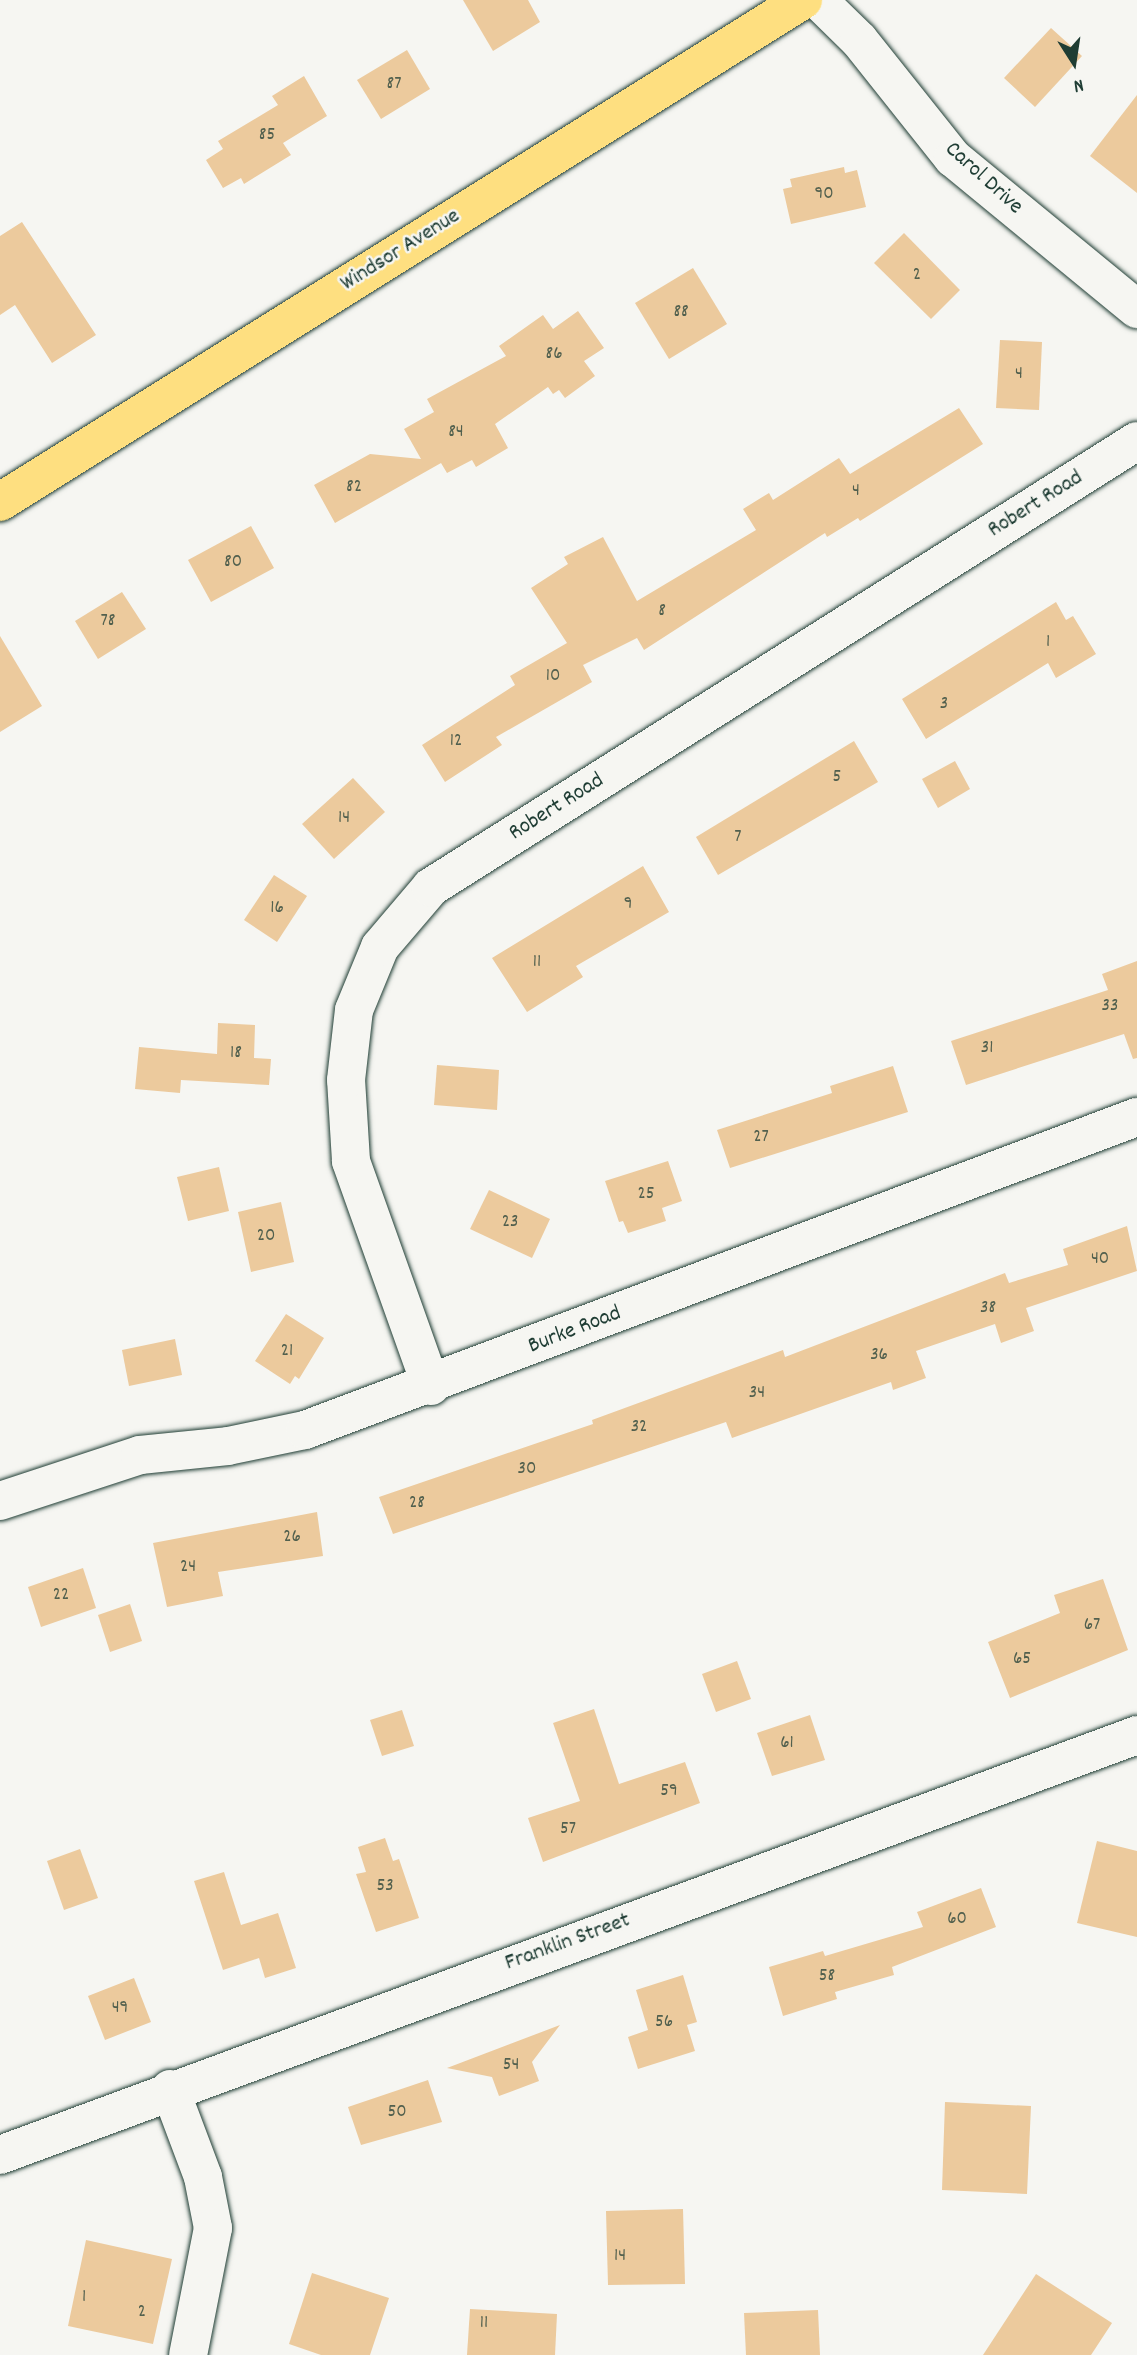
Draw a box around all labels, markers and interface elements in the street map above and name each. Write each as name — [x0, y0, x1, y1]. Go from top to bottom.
north arrow — [1039, 28, 1109, 98]
text: N — [1071, 70, 1086, 98]
house number: 87 — [387, 74, 401, 96]
house number: 85 — [259, 125, 275, 147]
street label: Carol Drive — [938, 137, 1028, 221]
house number: 90 — [814, 184, 834, 206]
street label: Windsor Avenue — [336, 203, 466, 299]
house number: 2 — [913, 265, 921, 287]
house number: 88 — [673, 302, 689, 324]
house number: 86 — [546, 344, 562, 366]
house number: 4 — [1015, 364, 1023, 386]
house number: 84 — [448, 422, 464, 444]
street label: Robert Road — [983, 465, 1089, 545]
house number: 82 — [346, 477, 362, 499]
house number: 4 — [852, 481, 860, 503]
house number: 80 — [224, 552, 242, 574]
house number: 8 — [658, 601, 666, 623]
house number: 78 — [101, 611, 115, 633]
house number: 1 — [1046, 632, 1050, 654]
house number: 10 — [546, 666, 560, 688]
house number: 3 — [940, 694, 948, 716]
house number: 12 — [450, 731, 462, 753]
house number: 5 — [833, 767, 841, 789]
street label: Robert Road — [504, 768, 610, 848]
house number: 14 — [338, 808, 350, 830]
house number: 7 — [734, 827, 742, 849]
house number: 9 — [624, 894, 632, 916]
house number: 16 — [270, 898, 284, 920]
house number: 11 — [533, 952, 541, 974]
house number: 33 — [1102, 996, 1118, 1018]
house number: 31 — [981, 1038, 993, 1060]
house number: 18 — [230, 1043, 242, 1065]
house number: 27 — [753, 1127, 769, 1149]
house number: 25 — [637, 1184, 655, 1206]
house number: 23 — [502, 1212, 518, 1234]
house number: 20 — [257, 1226, 275, 1248]
house number: 40 — [1091, 1249, 1109, 1271]
house number: 38 — [980, 1298, 996, 1320]
street label: Burke Road — [525, 1301, 625, 1361]
house number: 21 — [281, 1341, 293, 1363]
house number: 36 — [870, 1345, 888, 1367]
house number: 34 — [749, 1383, 765, 1405]
house number: 32 — [631, 1417, 647, 1439]
house number: 30 — [518, 1459, 536, 1481]
house number: 28 — [409, 1493, 425, 1515]
house number: 26 — [283, 1527, 301, 1549]
house number: 24 — [180, 1557, 196, 1579]
house number: 22 — [53, 1585, 69, 1607]
house number: 67 — [1084, 1615, 1100, 1637]
house number: 65 — [1013, 1649, 1031, 1671]
house number: 61 — [780, 1733, 794, 1755]
house number: 59 — [660, 1781, 678, 1803]
house number: 57 — [560, 1819, 576, 1841]
house number: 53 — [376, 1876, 394, 1898]
street label: Franklin Street — [502, 1908, 634, 1978]
house number: 60 — [947, 1909, 967, 1931]
house number: 58 — [819, 1966, 835, 1988]
house number: 49 — [112, 1998, 128, 2020]
house number: 56 — [655, 2012, 673, 2034]
house number: 54 — [503, 2055, 519, 2077]
house number: 50 — [387, 2102, 407, 2124]
house number: 14 — [614, 2246, 626, 2268]
house number: 1 — [82, 2287, 86, 2309]
house number: 2 — [138, 2302, 146, 2324]
house number: 11 — [480, 2313, 488, 2335]

